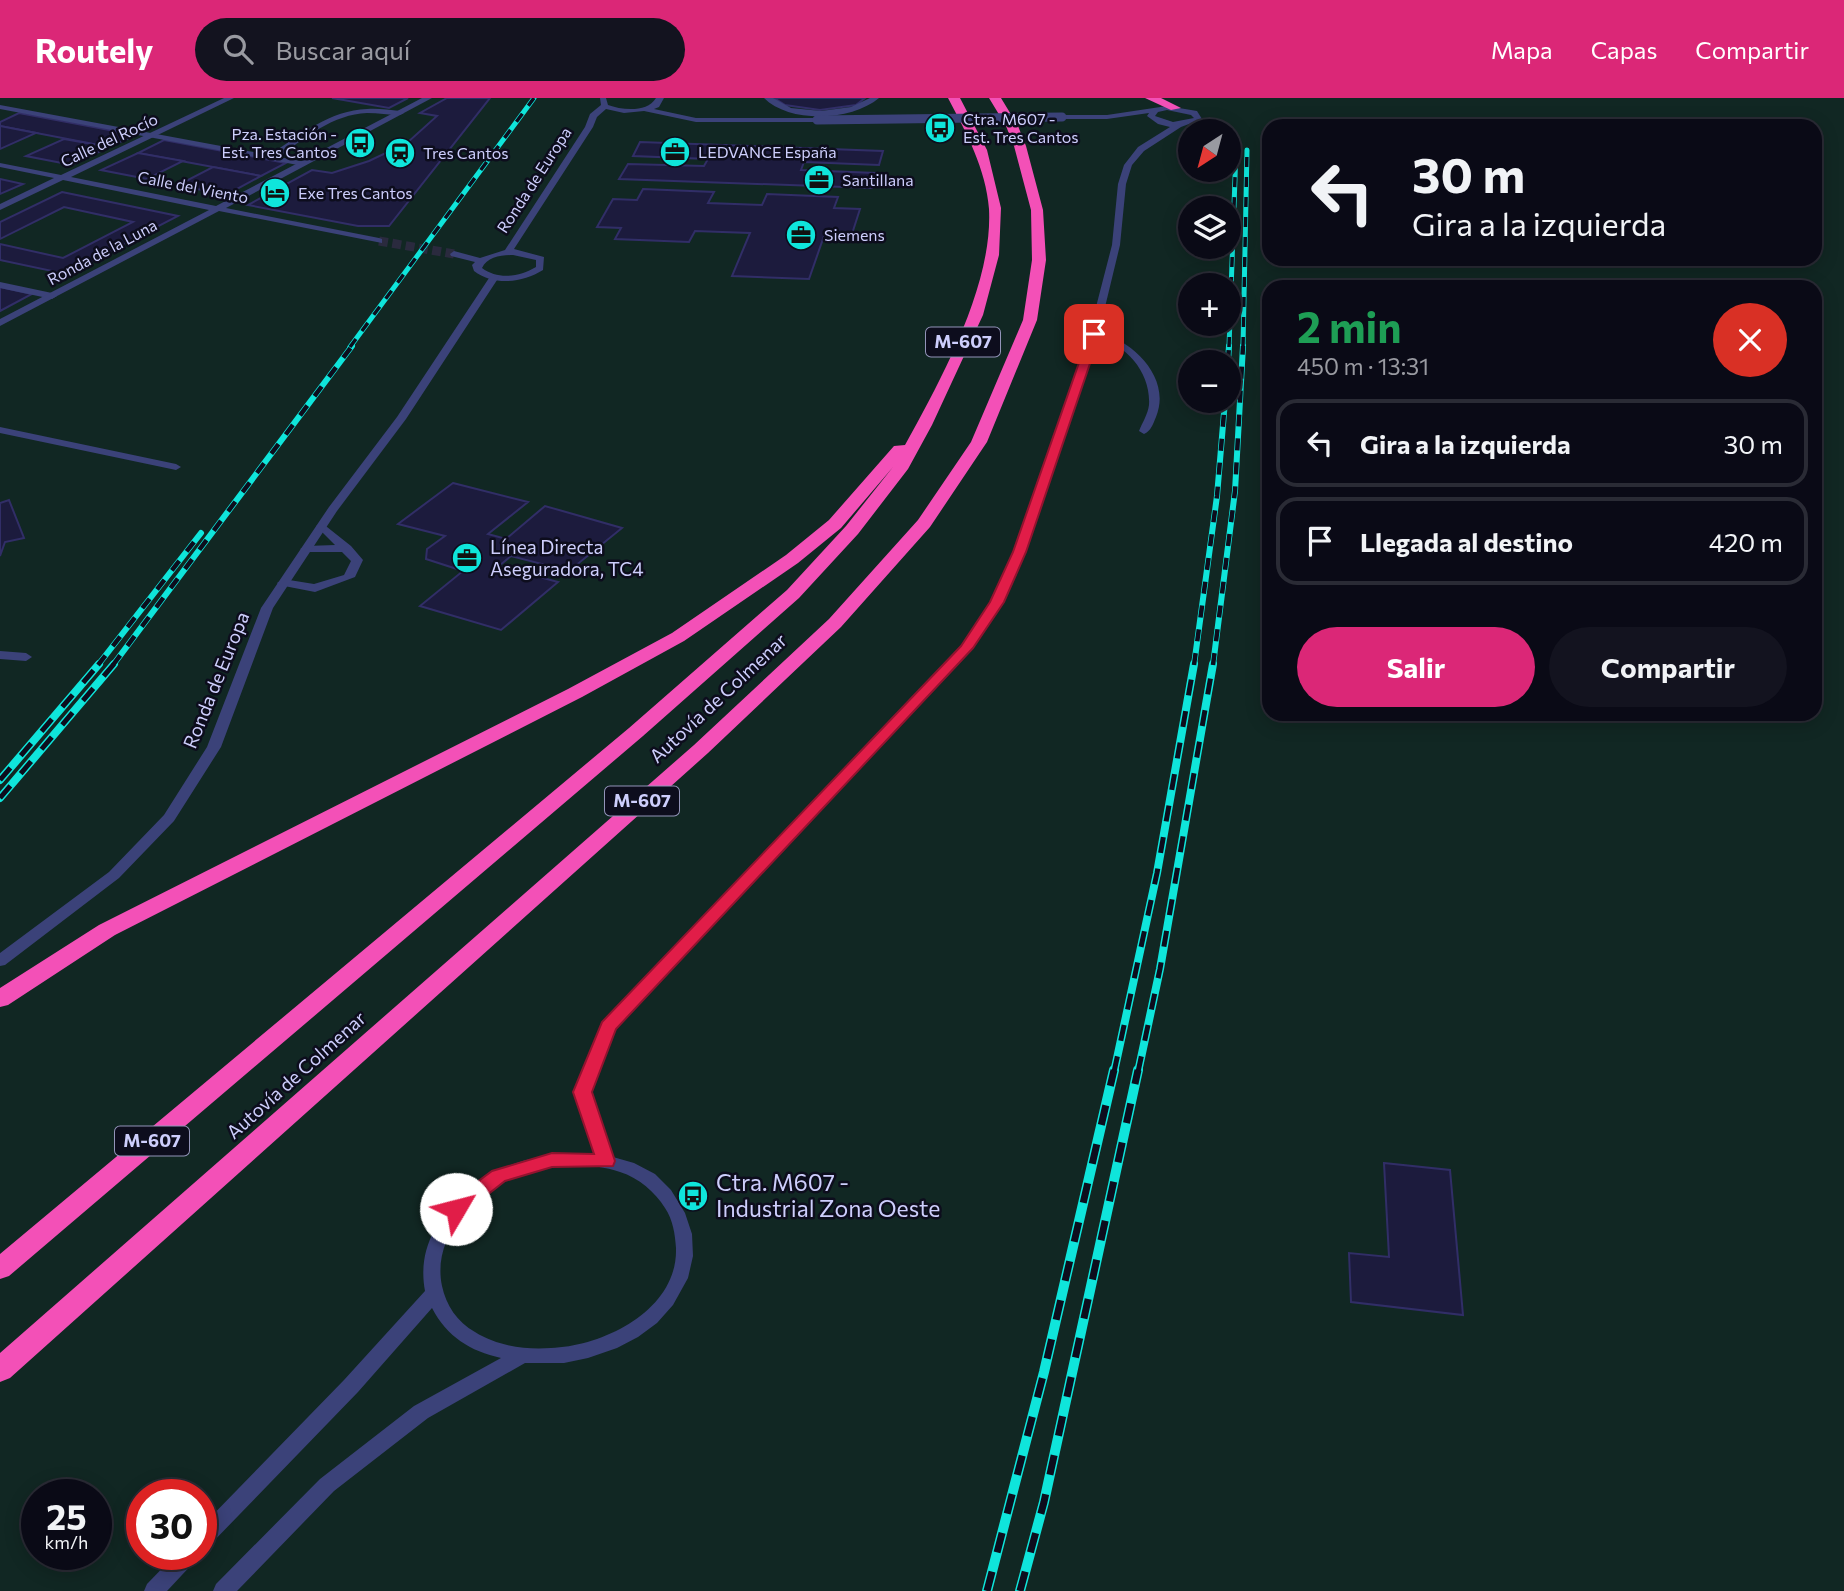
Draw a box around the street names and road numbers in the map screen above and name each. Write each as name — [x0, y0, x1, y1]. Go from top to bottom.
street label: Calle del Rocío — [57, 109, 160, 170]
street label: Ronda de Europa — [492, 123, 575, 236]
street label: Calle del Viento — [136, 166, 250, 207]
street label: Ronda de la Luna — [44, 215, 160, 288]
road number: M-607 — [926, 328, 1000, 356]
street label: Ronda de Europa — [178, 608, 253, 751]
street label: Autovía de Colmenar — [644, 628, 791, 767]
road number: M-607 — [605, 786, 679, 816]
street label: Autovía de Colmenar — [221, 1006, 370, 1143]
road number: M-607 — [115, 1126, 189, 1156]

